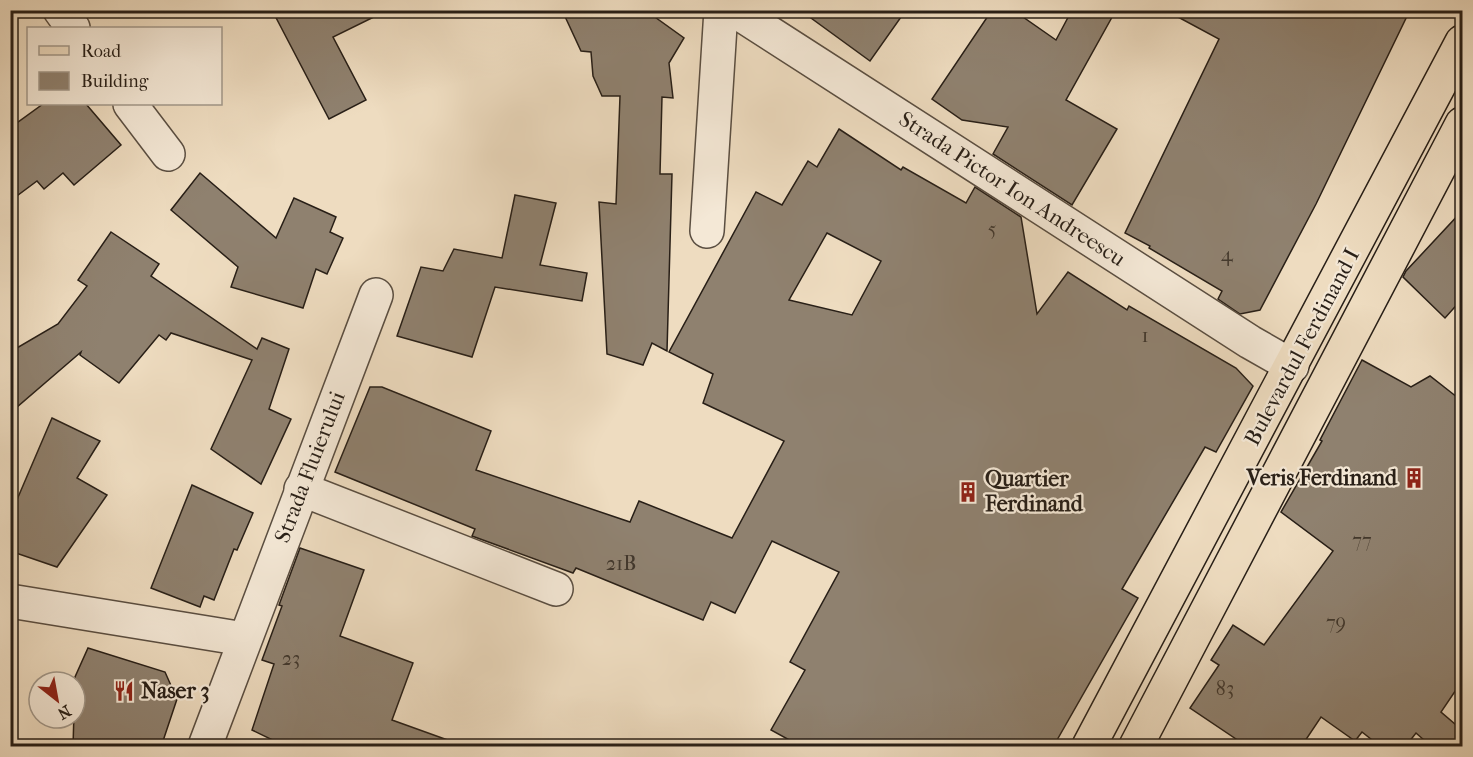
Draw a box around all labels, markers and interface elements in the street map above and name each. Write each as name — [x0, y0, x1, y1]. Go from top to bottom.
legend — [27, 27, 222, 105]
text: Road — [81, 41, 121, 62]
text: Building — [81, 71, 149, 92]
street label: Strada Pictor Ion Andreescu — [894, 106, 1131, 272]
house number: 5 — [988, 218, 996, 241]
house number: 4 — [1221, 243, 1234, 266]
street label: Bulevardul Ferdinand I — [1239, 244, 1365, 450]
house number: 1 — [1141, 324, 1149, 347]
street label: Strada Fluierului — [269, 387, 351, 546]
place label: Veris Ferdinand — [1246, 465, 1398, 491]
place label: Quartier Ferdinand — [984, 466, 1084, 517]
building icon: Veris Ferdinand — [1402, 466, 1426, 490]
building icon: Quartier Ferdinand — [956, 480, 980, 504]
house number: 77 — [1352, 529, 1372, 552]
house number: 21B — [606, 552, 636, 575]
house number: 79 — [1326, 611, 1346, 634]
house number: 23 — [282, 647, 300, 670]
north arrow — [27, 670, 87, 730]
house number: 83 — [1216, 677, 1234, 700]
place label: Naser 3 — [141, 678, 209, 704]
restaurant icon: Naser 3 — [112, 679, 136, 703]
text: N — [54, 701, 75, 724]

